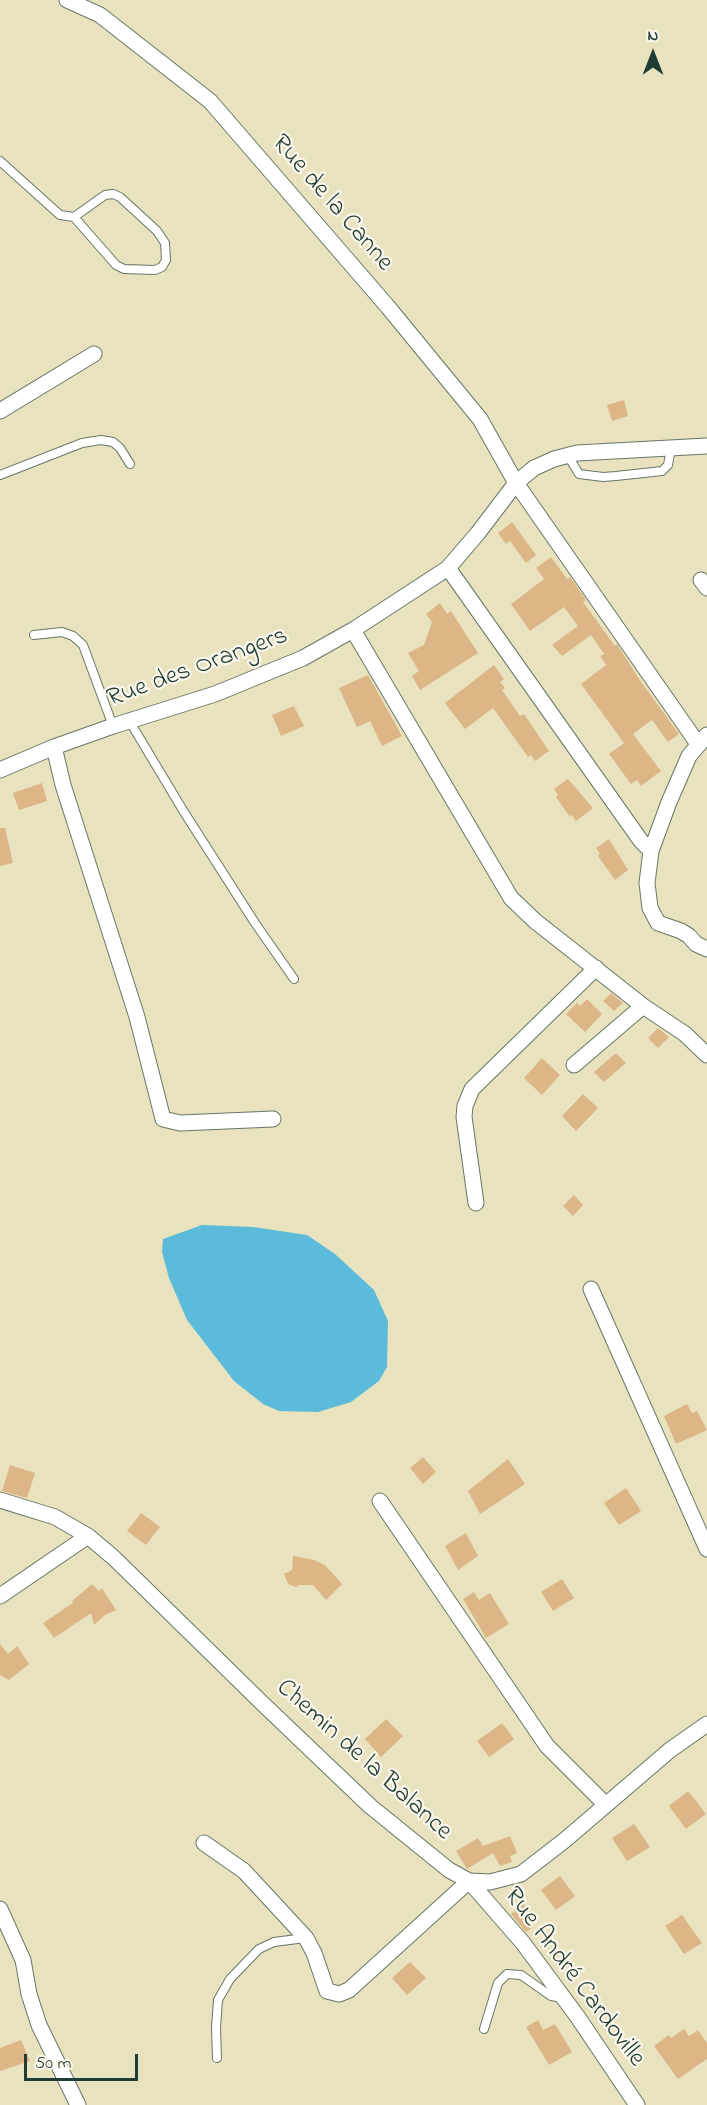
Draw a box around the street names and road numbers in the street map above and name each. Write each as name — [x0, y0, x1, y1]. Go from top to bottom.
street label: Rue de la Canne — [263, 129, 399, 279]
street label: Rue des Orangers — [103, 622, 293, 716]
street label: Chemin de la Balance — [269, 1674, 457, 1848]
street label: Rue André Cardoville — [495, 1882, 651, 2074]

